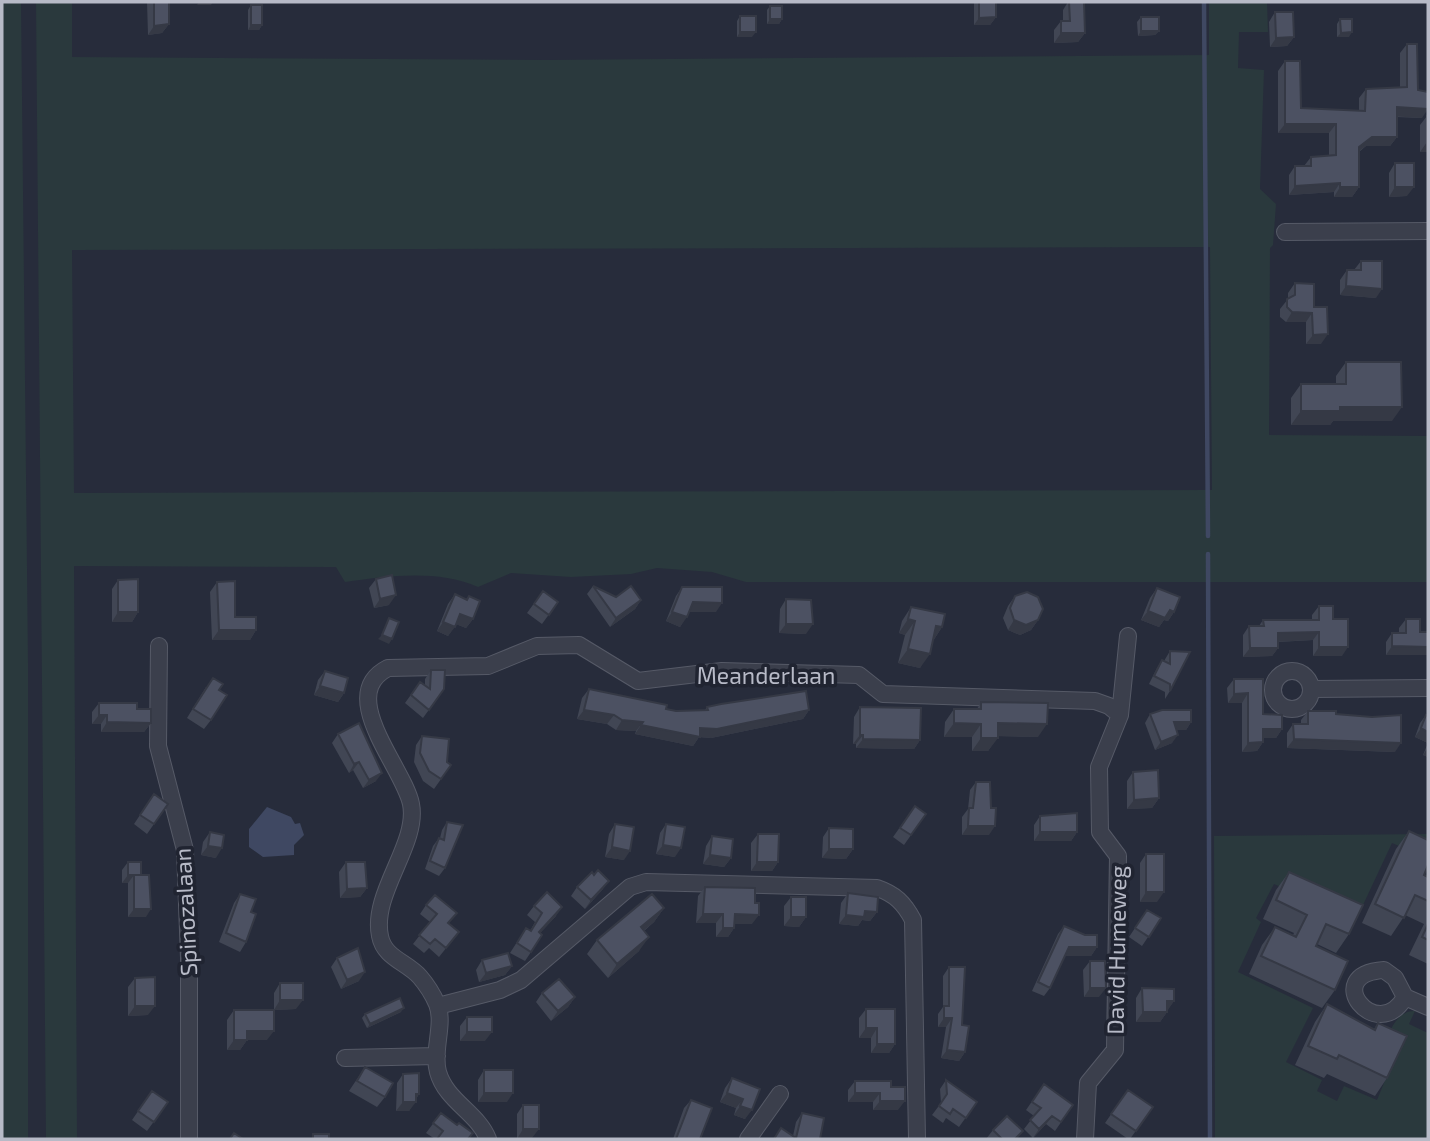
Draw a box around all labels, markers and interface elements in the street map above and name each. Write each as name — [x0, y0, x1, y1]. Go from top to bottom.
street label: Meanderlaan — [697, 661, 835, 689]
street label: Spinozalaan — [168, 847, 202, 977]
street label: David Humeweg — [1101, 865, 1131, 1035]

